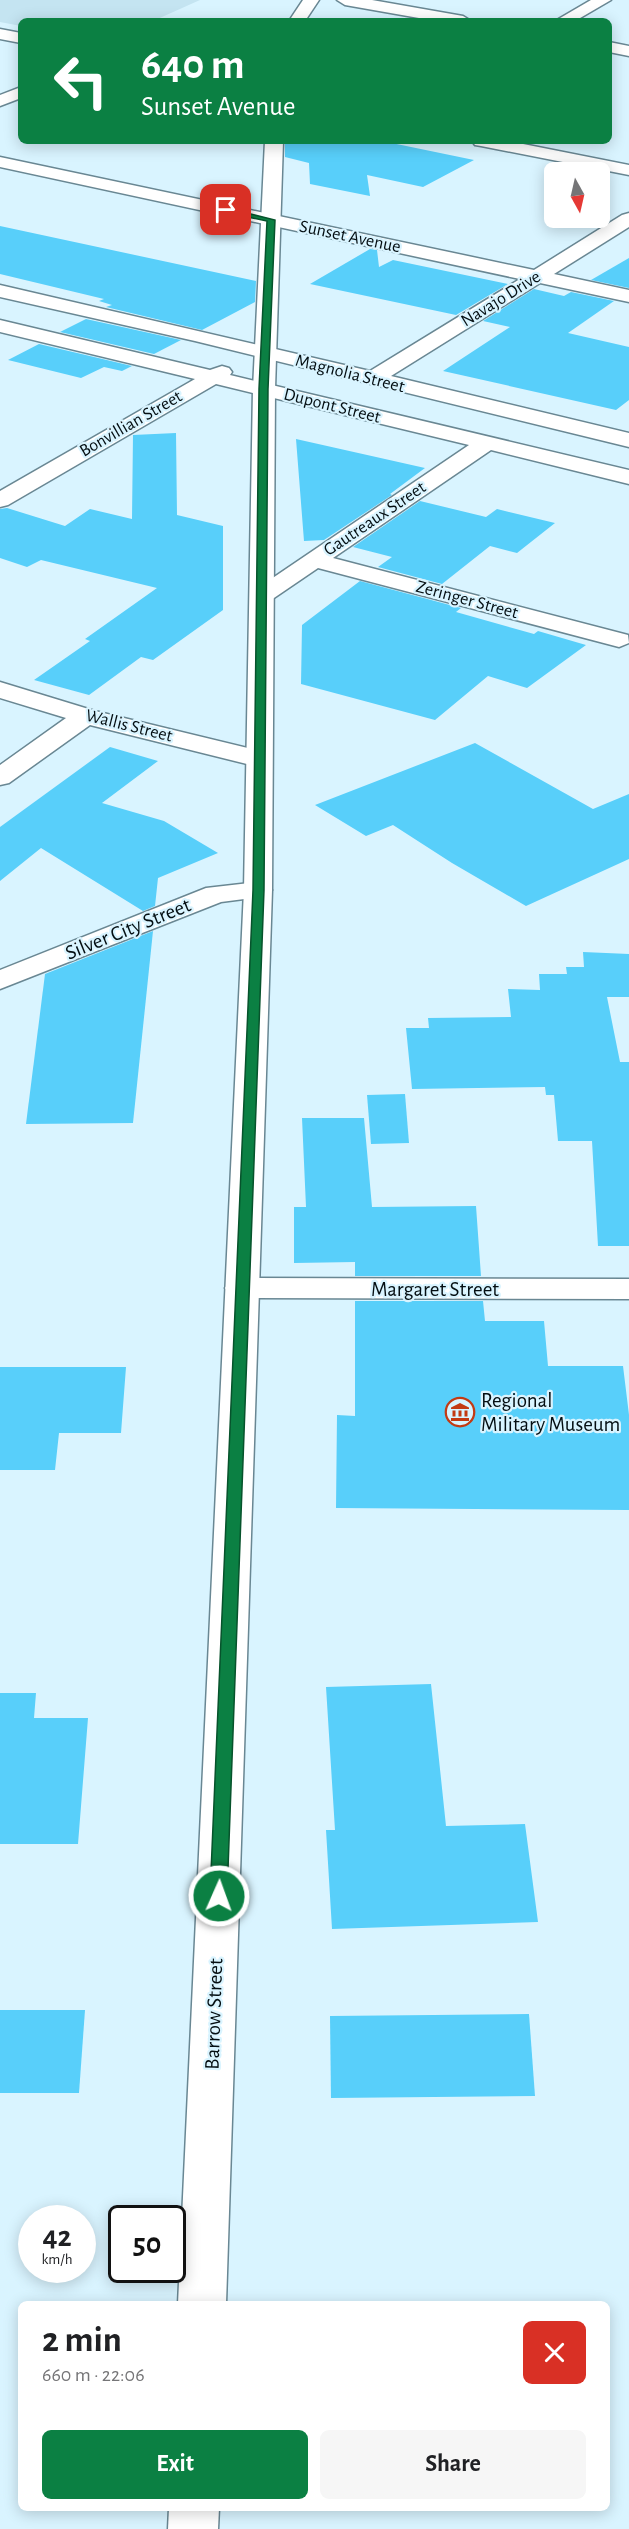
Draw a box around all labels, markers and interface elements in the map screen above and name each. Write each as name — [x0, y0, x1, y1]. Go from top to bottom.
icon: left — [42, 42, 120, 120]
text: 640 m — [141, 44, 245, 86]
text: Sunset Avenue — [141, 93, 295, 120]
north arrow — [544, 162, 610, 228]
map controls — [544, 162, 610, 228]
pin — [200, 184, 251, 235]
icon: arrive — [209, 193, 242, 226]
street label: Sunset Avenue — [298, 217, 402, 257]
street label: Navajo Drive — [458, 268, 544, 330]
street label: Magnolia Street — [294, 352, 407, 396]
street label: Dupont Street — [282, 385, 382, 427]
street label: Bonvillian Street — [77, 387, 186, 461]
street label: Gautreaux Street — [321, 478, 429, 560]
street label: Zeringer Street — [414, 578, 520, 622]
street label: Wallis Street — [84, 707, 174, 746]
street label: Silver City Street — [62, 894, 194, 964]
street label: Margaret Street — [371, 1279, 499, 1300]
place label: Regional Military Museum — [481, 1390, 620, 1435]
museum icon: Regional Military Museum — [444, 1396, 476, 1428]
position arrow — [187, 1864, 251, 1928]
street label: Barrow Street — [202, 1958, 226, 2070]
speed limit sign: 50 — [108, 2205, 186, 2283]
text: 42 — [42, 2222, 72, 2252]
text: km/h — [42, 2252, 72, 2267]
button: close — [523, 2321, 586, 2384]
text: 2 min — [42, 2322, 122, 2358]
text: 660 m · 22:06 — [42, 2365, 145, 2385]
button: Exit — [42, 2430, 308, 2499]
button: Share — [320, 2430, 586, 2499]

